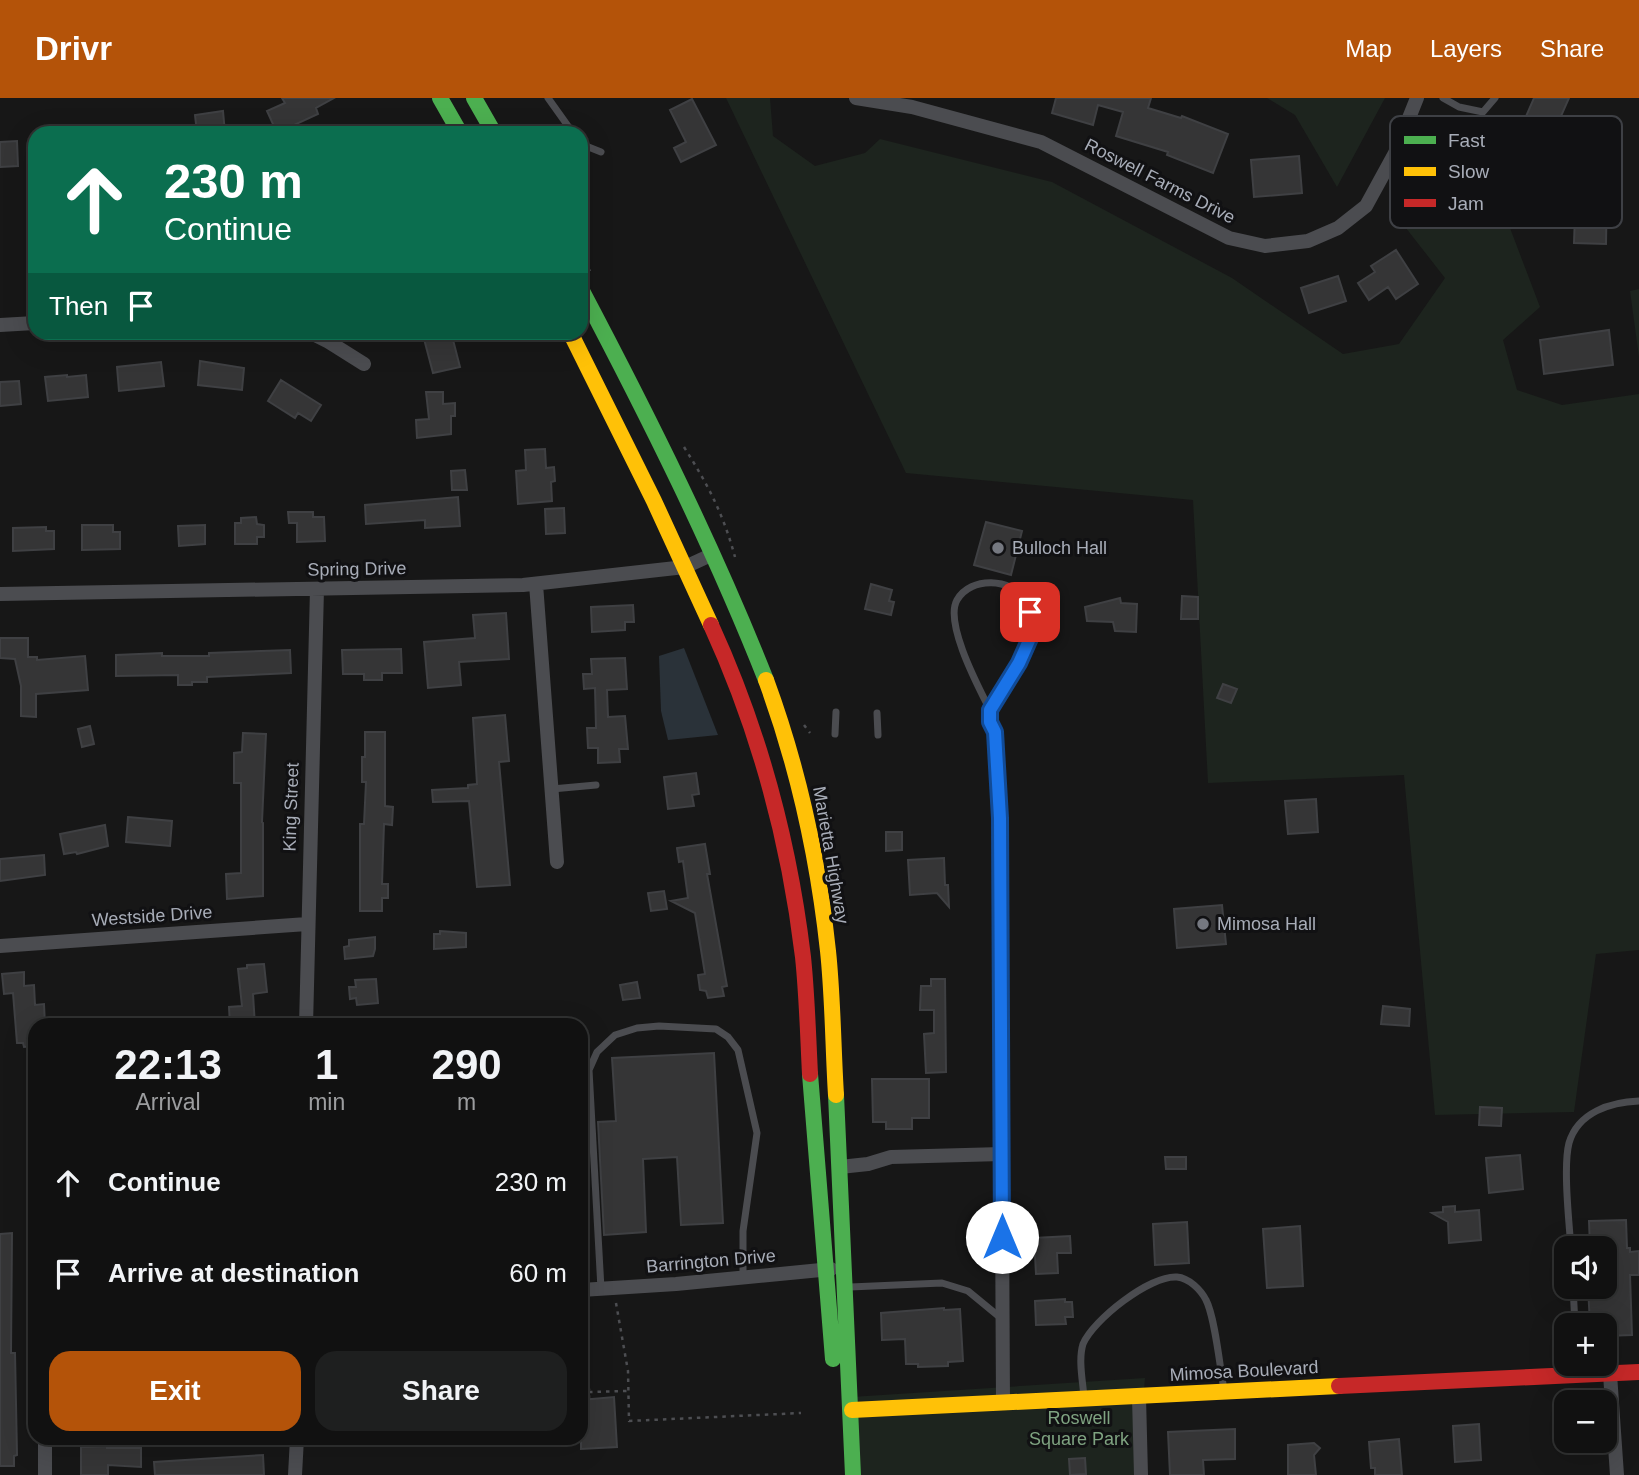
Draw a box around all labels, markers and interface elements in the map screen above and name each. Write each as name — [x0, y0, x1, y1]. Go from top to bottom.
text: Drivr — [35, 30, 112, 67]
text: Map — [1345, 35, 1392, 62]
text: Layers — [1430, 35, 1502, 62]
text: Share — [1540, 35, 1604, 62]
legend — [1390, 116, 1622, 228]
text: Fast — [1448, 130, 1486, 151]
street label: Roswell Farms Drive — [1081, 134, 1239, 228]
icon: ahead — [49, 154, 140, 245]
text: 230 m — [164, 154, 303, 208]
text: Slow — [1448, 161, 1489, 182]
text: Jam — [1448, 193, 1484, 214]
text: Continue — [164, 211, 292, 247]
icon: arrive — [122, 287, 160, 325]
text: Then — [49, 291, 108, 321]
place label: Bulloch Hall — [1012, 538, 1107, 558]
marker: Bulloch Hall — [990, 540, 1006, 556]
street label: Spring Drive — [307, 558, 407, 580]
pin — [1000, 582, 1060, 642]
icon: arrive — [1011, 593, 1049, 631]
street label: King Street — [279, 762, 303, 852]
street label: Marietta Highway — [809, 785, 853, 925]
street label: Westside Drive — [91, 902, 213, 930]
place label: Mimosa Hall — [1217, 914, 1316, 934]
marker: Mimosa Hall — [1195, 916, 1211, 932]
text: 22:13 — [114, 1041, 222, 1088]
text: 1 — [315, 1041, 338, 1088]
text: 290 — [432, 1041, 502, 1088]
text: Arrival — [135, 1089, 201, 1115]
text: min — [308, 1089, 345, 1115]
text: m — [457, 1089, 476, 1115]
icon: ahead — [49, 1164, 87, 1202]
text: Continue — [108, 1167, 221, 1197]
text: 230 m — [495, 1167, 567, 1197]
position arrow — [965, 1200, 1039, 1274]
map controls — [1554, 1236, 1617, 1453]
button: sound — [1554, 1236, 1617, 1299]
street label: Barrington Drive — [645, 1245, 777, 1277]
icon: arrive — [49, 1255, 87, 1293]
text: Arrive at destination — [108, 1258, 359, 1288]
text: 60 m — [509, 1258, 567, 1288]
button: + — [1554, 1313, 1617, 1376]
button: Exit — [49, 1351, 301, 1431]
button: Share — [315, 1351, 567, 1431]
street label: Mimosa Boulevard — [1169, 1357, 1319, 1385]
button: − — [1554, 1390, 1617, 1453]
park label: Roswell Square Park — [1029, 1408, 1130, 1449]

